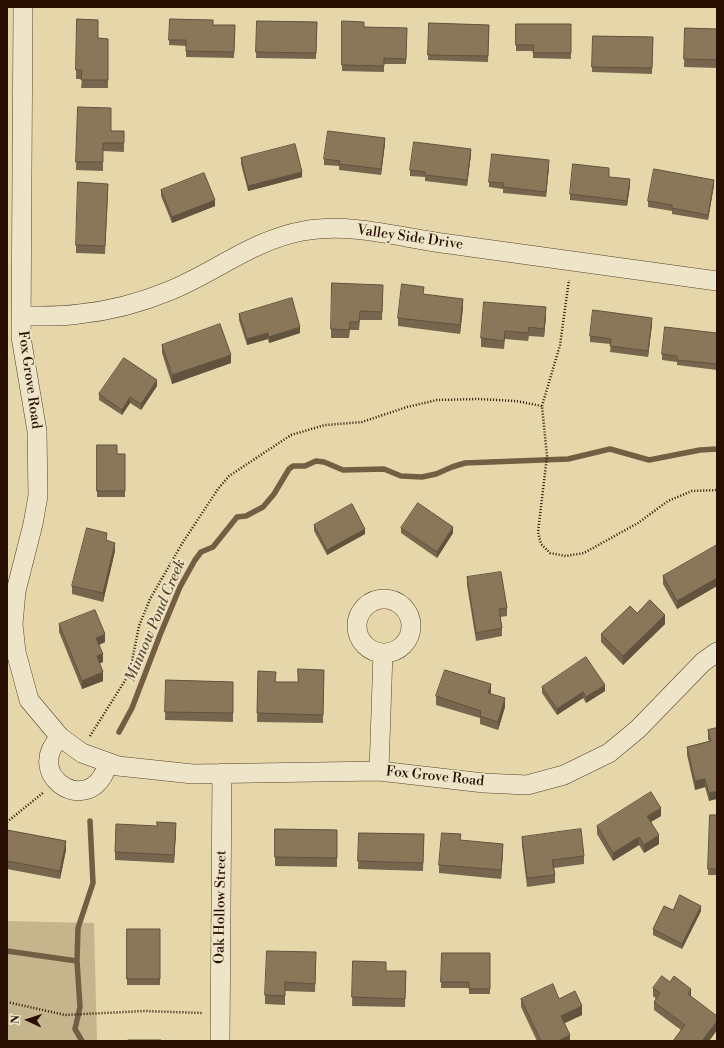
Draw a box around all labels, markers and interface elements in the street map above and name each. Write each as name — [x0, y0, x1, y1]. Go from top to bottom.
street label: Valley Side Drive — [356, 222, 464, 254]
street label: Fox Grove Road — [14, 330, 44, 430]
water label: Minnow Pond Creek — [122, 557, 190, 685]
street label: Fox Grove Road — [385, 763, 485, 791]
street label: Oak Hollow Street — [212, 850, 230, 964]
north arrow — [8, 1000, 48, 1040]
text: N — [9, 1015, 23, 1024]

